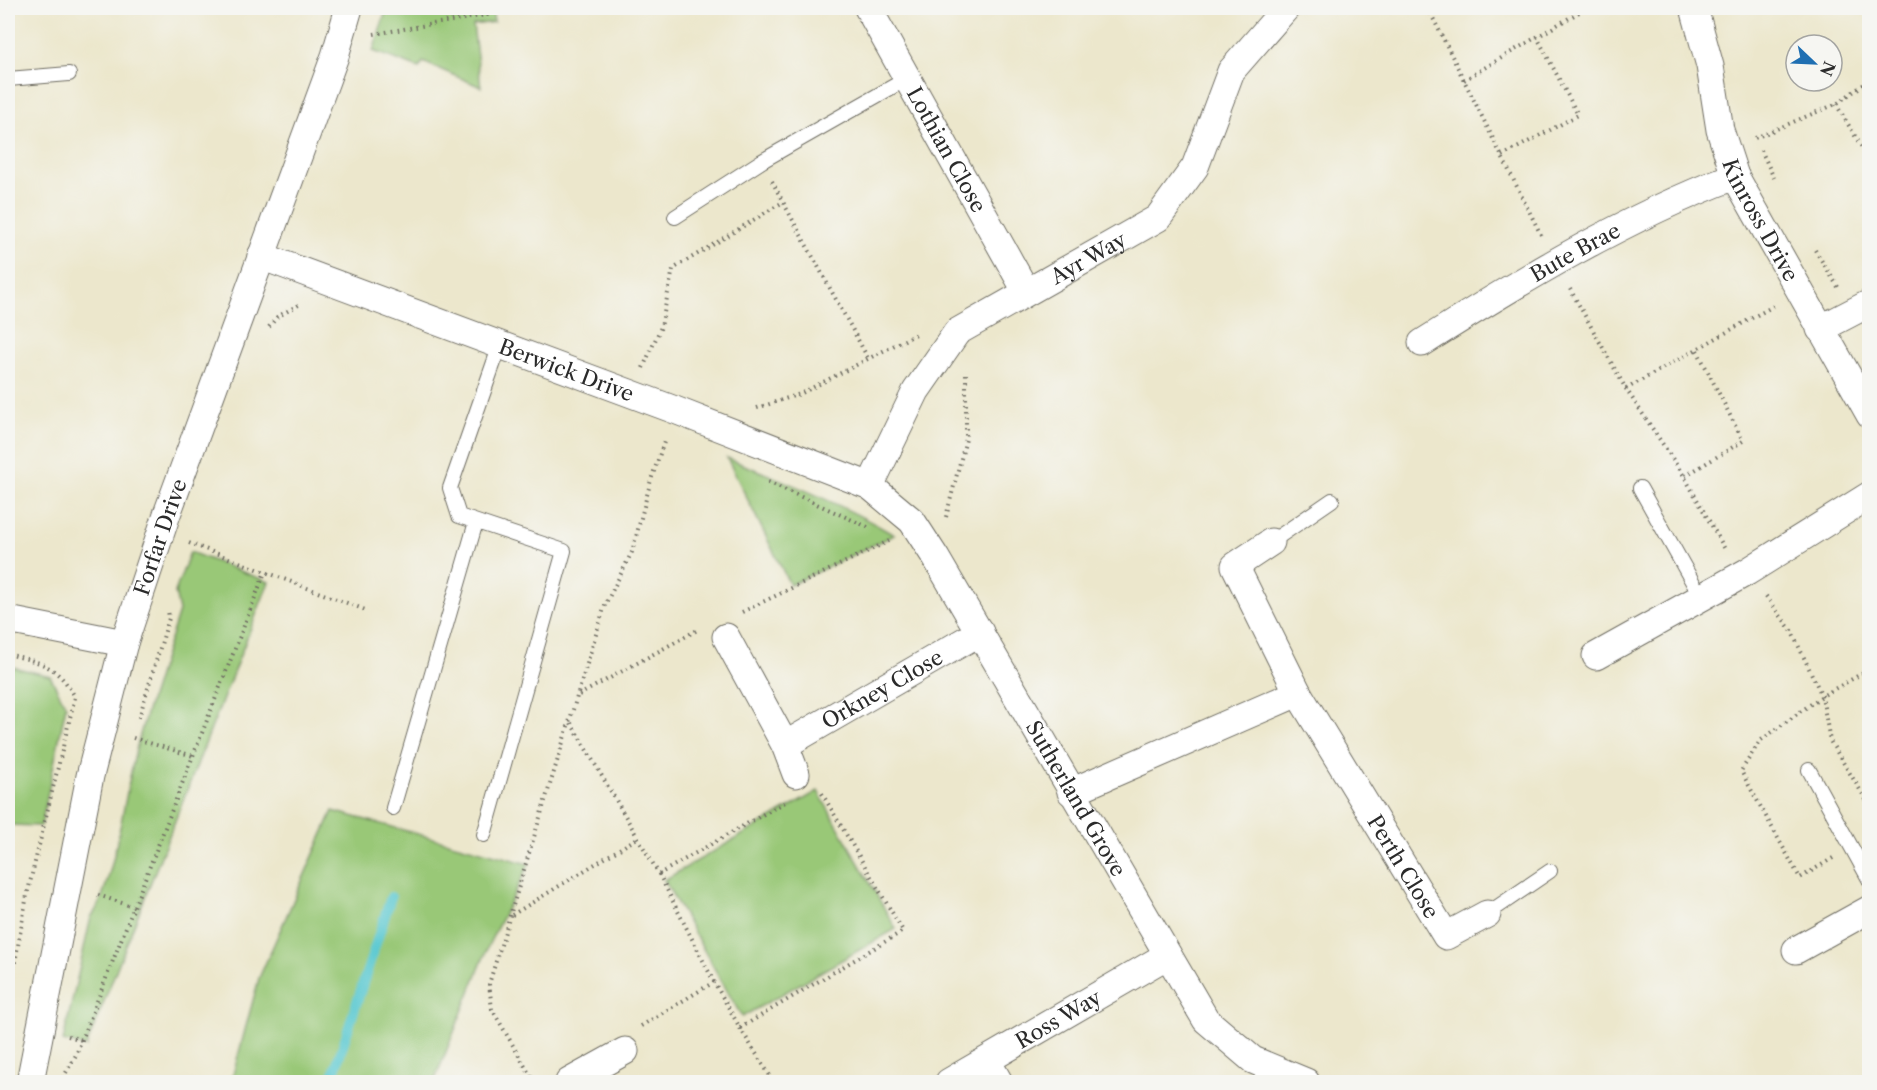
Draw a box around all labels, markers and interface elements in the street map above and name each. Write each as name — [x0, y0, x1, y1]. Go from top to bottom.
north arrow — [1784, 33, 1844, 93]
text: N — [1816, 59, 1840, 79]
street label: Lothian Close — [902, 82, 992, 217]
street label: Kinross Drive — [1718, 156, 1804, 285]
street label: Bute Brae — [1525, 217, 1624, 287]
street label: Ayr Way — [1045, 226, 1130, 289]
street label: Berwick Drive — [496, 333, 637, 406]
street label: Forfar Drive — [128, 475, 191, 599]
street label: Orkney Close — [817, 644, 947, 734]
street label: Sutherland Grove — [1021, 716, 1132, 880]
street label: Perth Close — [1363, 810, 1445, 923]
street label: Ross Way — [1011, 984, 1105, 1053]

